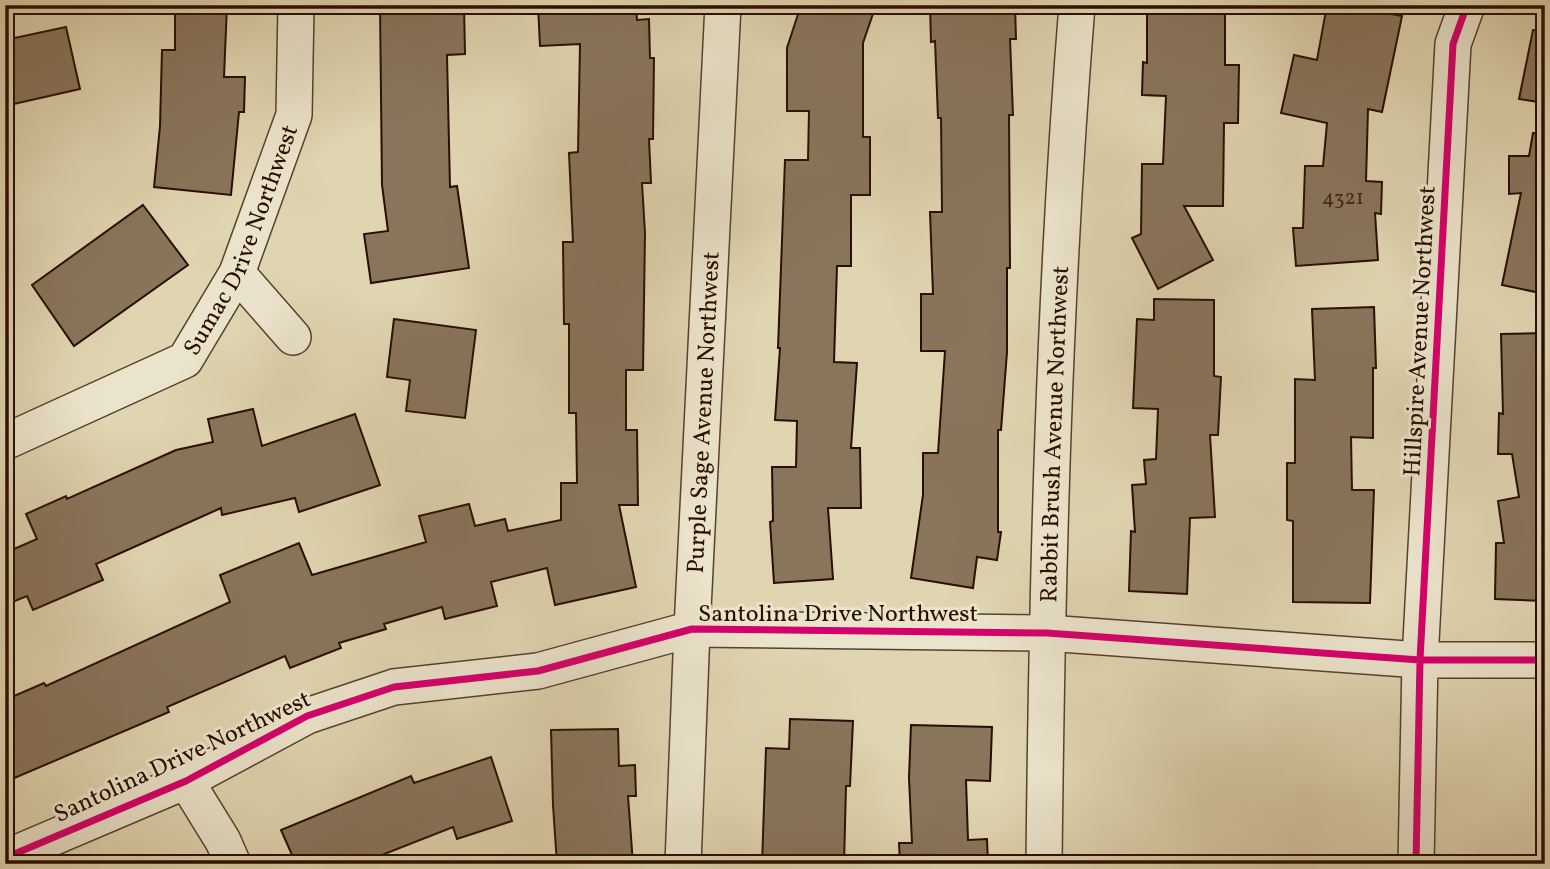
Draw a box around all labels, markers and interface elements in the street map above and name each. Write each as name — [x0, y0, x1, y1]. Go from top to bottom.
street label: Sumac Drive Northwest — [176, 120, 308, 363]
house number: 4321 — [1322, 184, 1364, 213]
street label: Hillspire Avenue Northwest — [1396, 185, 1446, 477]
street label: Purple Sage Avenue Northwest — [680, 251, 730, 574]
street label: Rabbit Brush Avenue Northwest — [1033, 265, 1079, 603]
street label: Santolina Drive Northwest — [698, 598, 978, 632]
street label: Santolina Drive Northwest — [49, 683, 317, 832]

